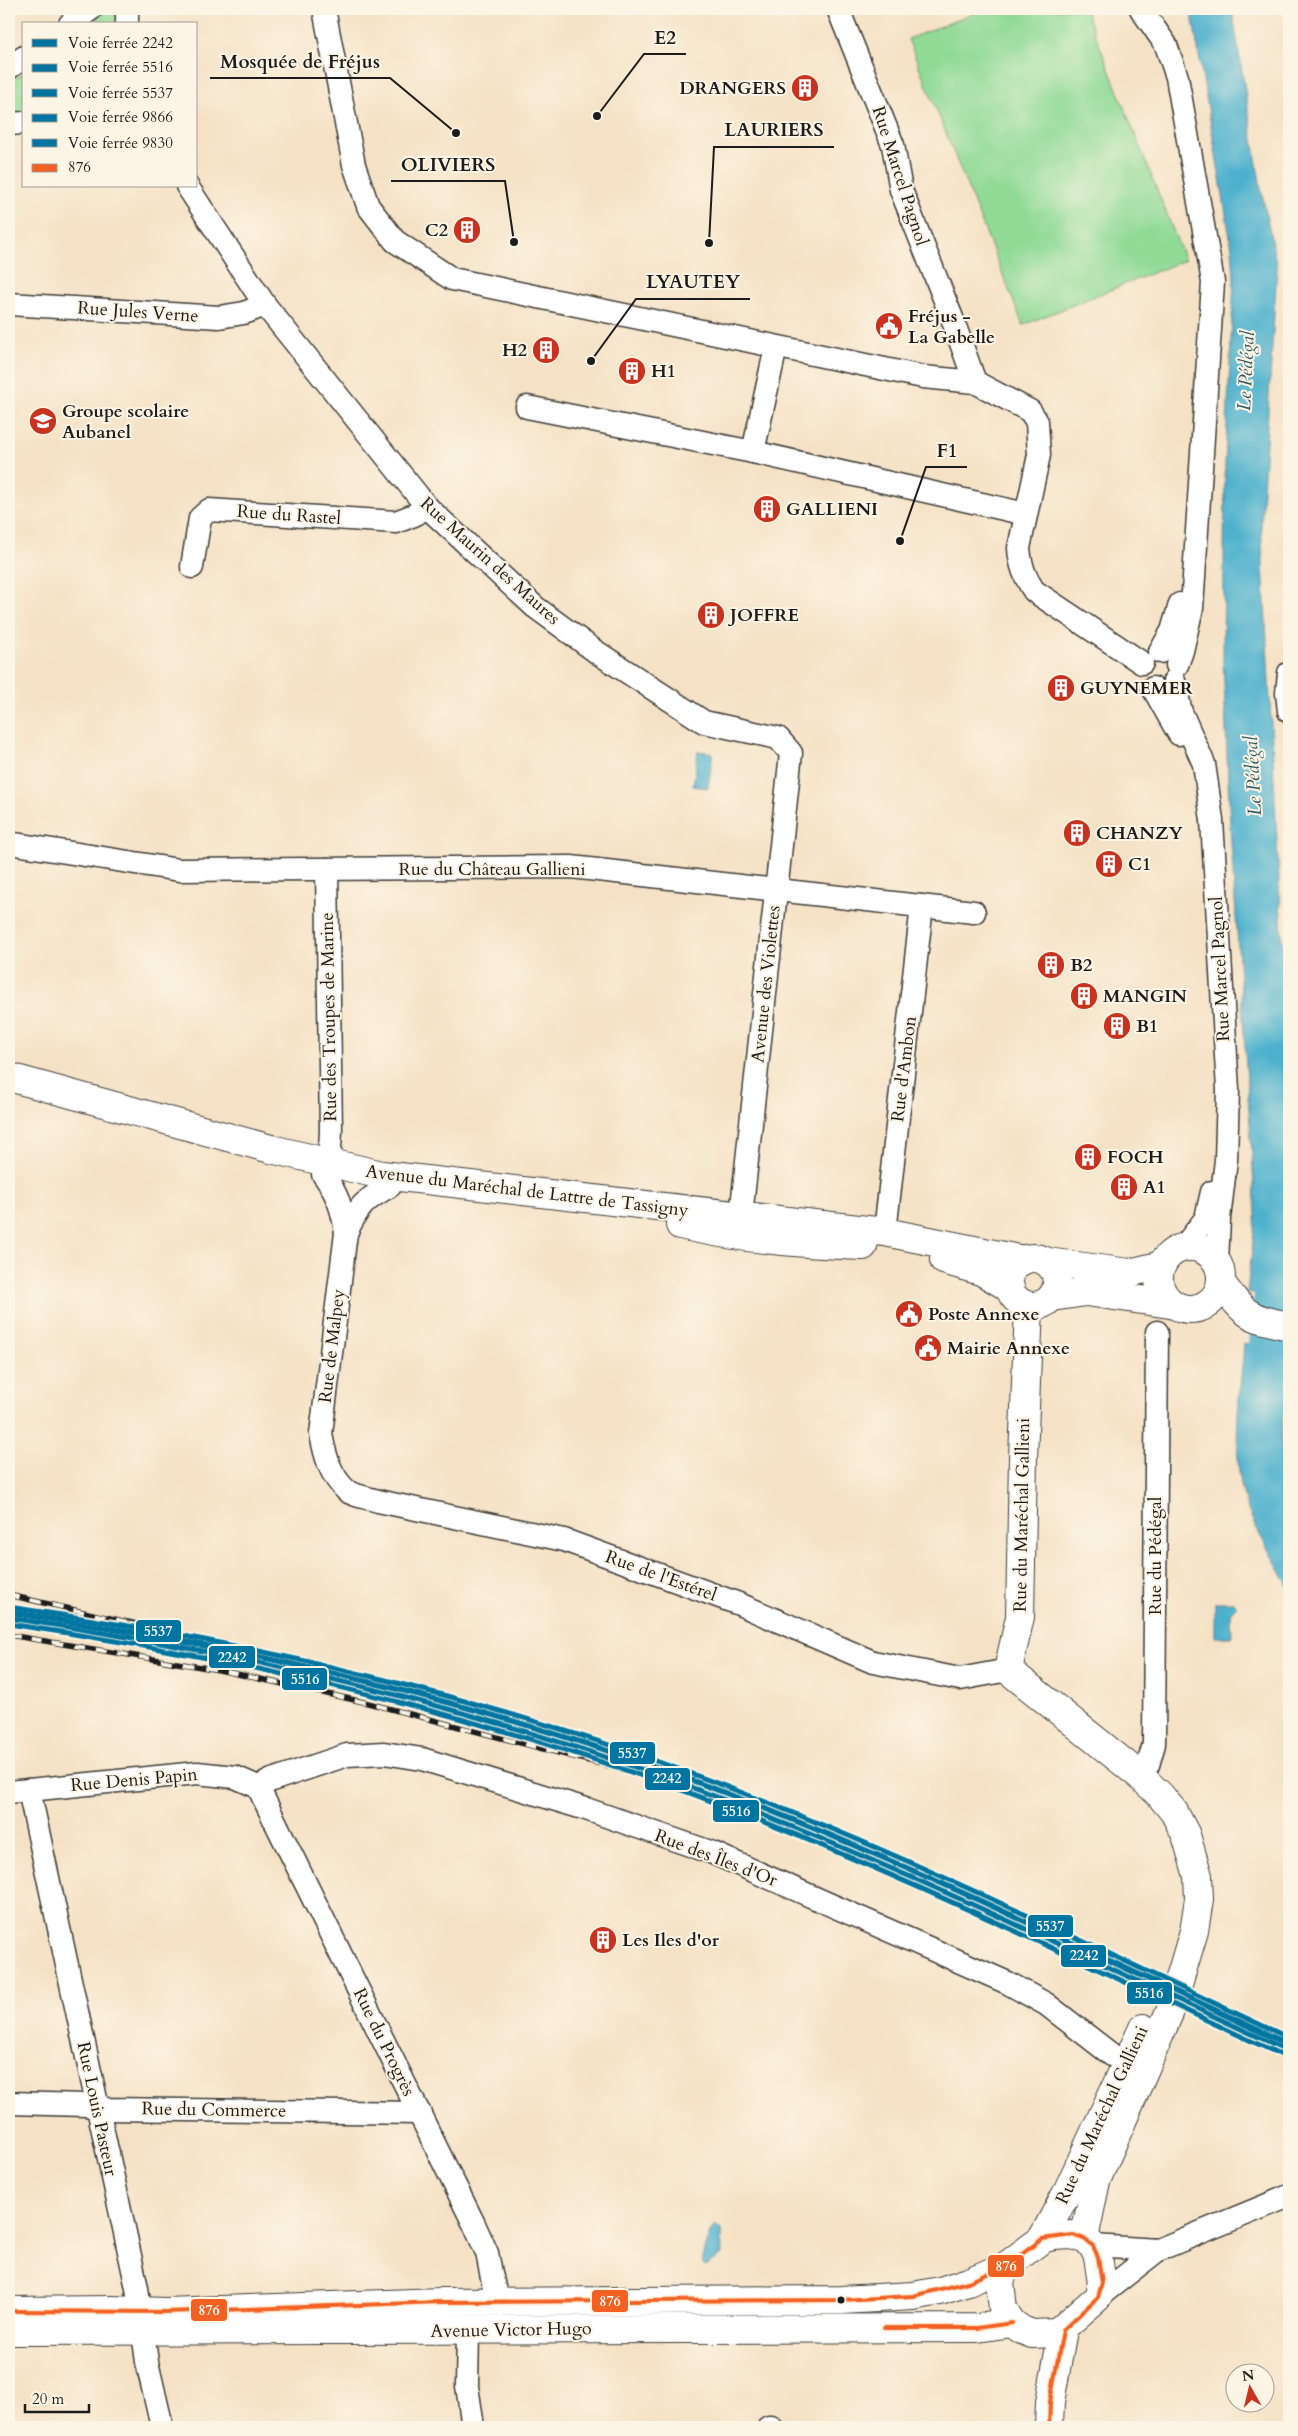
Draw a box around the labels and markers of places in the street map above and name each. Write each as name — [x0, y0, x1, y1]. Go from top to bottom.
callout: E2 — [644, 20, 686, 54]
callout: Mosquée de Fréjus — [210, 44, 390, 78]
building icon: DRANGERS — [790, 73, 820, 103]
place label: DRANGERS — [679, 76, 786, 101]
callout: LAURIERS — [714, 113, 834, 147]
callout: OLIVIERS — [391, 147, 505, 181]
building icon: C2 — [452, 215, 482, 245]
place label: C2 — [425, 218, 448, 243]
callout: LYAUTEY — [636, 265, 750, 299]
place label: Fréjus - La Gabelle — [908, 304, 995, 350]
public building icon: Fréjus - La Gabelle — [874, 311, 904, 341]
building icon: H2 — [531, 335, 561, 365]
place label: H2 — [502, 338, 527, 363]
building icon: H1 — [617, 356, 647, 386]
place label: H1 — [651, 359, 676, 384]
place label: Groupe scolaire Aubanel — [62, 399, 189, 445]
school or university icon: Groupe scolaire Aubanel — [28, 406, 58, 436]
callout: F1 — [926, 433, 967, 467]
building icon: GALLIENI — [752, 494, 782, 524]
place label: GALLIENI — [786, 497, 878, 522]
building icon: JOFFRE — [696, 600, 726, 630]
place label: JOFFRE — [727, 603, 799, 628]
building icon: GUYNEMER — [1046, 673, 1076, 703]
place label: GUYNEMER — [1080, 676, 1194, 701]
building icon: CHANZY — [1062, 818, 1092, 848]
place label: CHANZY — [1096, 821, 1183, 846]
building icon: C1 — [1094, 849, 1124, 879]
place label: C1 — [1128, 852, 1151, 877]
building icon: B2 — [1036, 950, 1066, 980]
place label: B2 — [1070, 953, 1092, 978]
building icon: MANGIN — [1069, 981, 1099, 1011]
place label: MANGIN — [1103, 984, 1187, 1009]
building icon: B1 — [1102, 1011, 1132, 1041]
place label: B1 — [1136, 1014, 1158, 1039]
building icon: FOCH — [1073, 1142, 1103, 1172]
place label: FOCH — [1107, 1145, 1164, 1170]
building icon: A1 — [1109, 1172, 1139, 1202]
place label: A1 — [1143, 1175, 1166, 1200]
public building icon: Poste Annexe — [894, 1299, 924, 1329]
place label: Poste Annexe — [928, 1302, 1040, 1327]
public building icon: Mairie Annexe — [913, 1333, 943, 1363]
place label: Mairie Annexe — [947, 1336, 1070, 1361]
building icon: Les Iles d'or — [588, 1925, 618, 1955]
place label: Les Iles d'or — [622, 1928, 720, 1953]
unlabelled marker — [836, 2295, 846, 2305]

